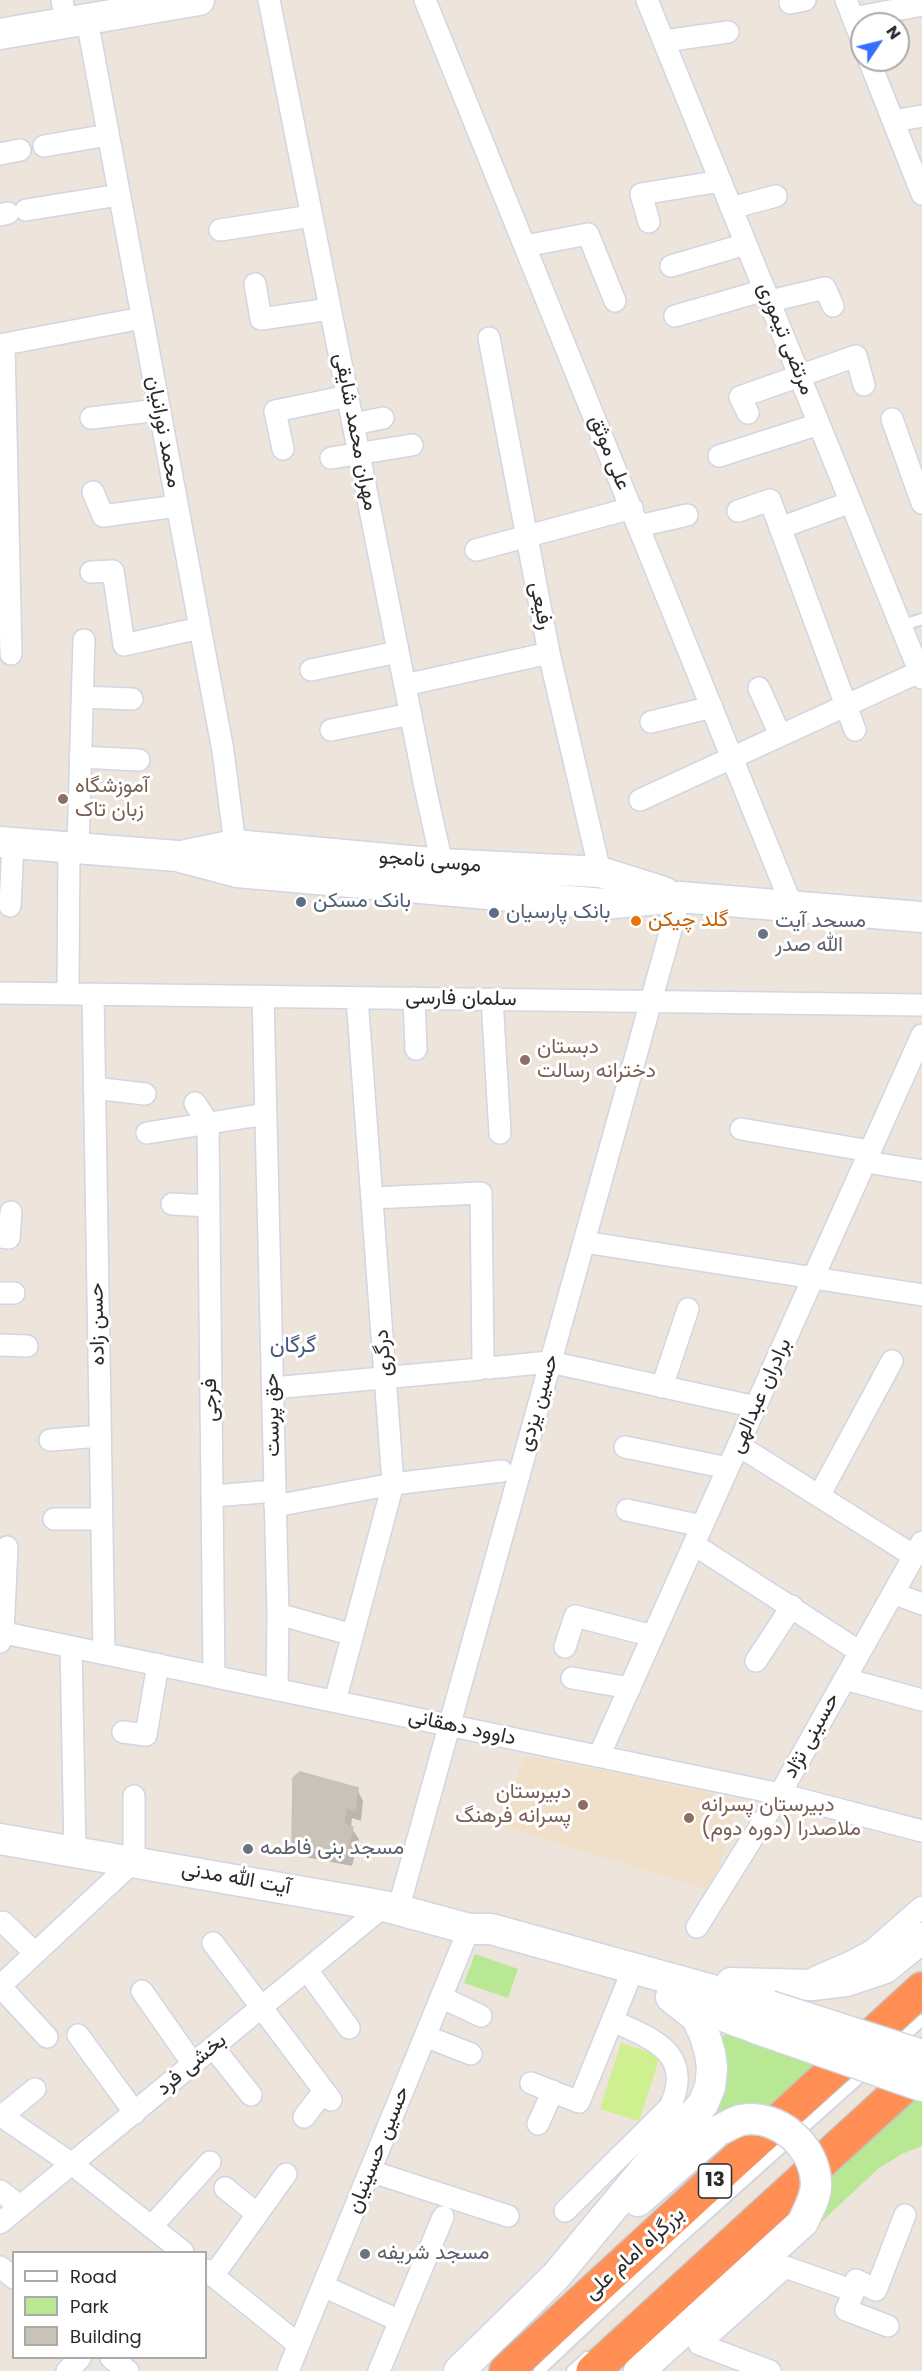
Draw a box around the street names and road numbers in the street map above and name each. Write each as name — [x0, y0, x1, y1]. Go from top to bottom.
street label: مرتضی تیموری — [751, 279, 819, 399]
street label: مهران محمد شایقی — [327, 351, 383, 513]
street label: محمد نورانیان — [140, 374, 186, 490]
street label: علی موثق — [583, 412, 635, 494]
street label: رفیعی — [523, 580, 557, 632]
street label: موسی نامجو — [378, 845, 482, 879]
street label: سلمان فارسی — [405, 985, 517, 1013]
street label: حسن زاده — [85, 1282, 111, 1366]
street label: درگری — [370, 1328, 398, 1378]
street label: برادران عبدالهی — [724, 1334, 798, 1458]
street label: حسین یزدی — [513, 1352, 565, 1454]
street label: حق پرست — [260, 1373, 286, 1457]
street label: فرجی — [198, 1378, 224, 1422]
street label: حسینی نژاد — [778, 1689, 846, 1783]
street label: داوود دهقانی — [406, 1704, 518, 1752]
street label: آیت الله مدنی — [179, 1857, 293, 1901]
street label: بخشی فرد — [152, 2028, 232, 2102]
street label: حسین حسینیان — [342, 2083, 416, 2217]
road number: 13 — [698, 2164, 732, 2198]
street label: بزرگراه امام علی — [580, 2202, 690, 2306]

